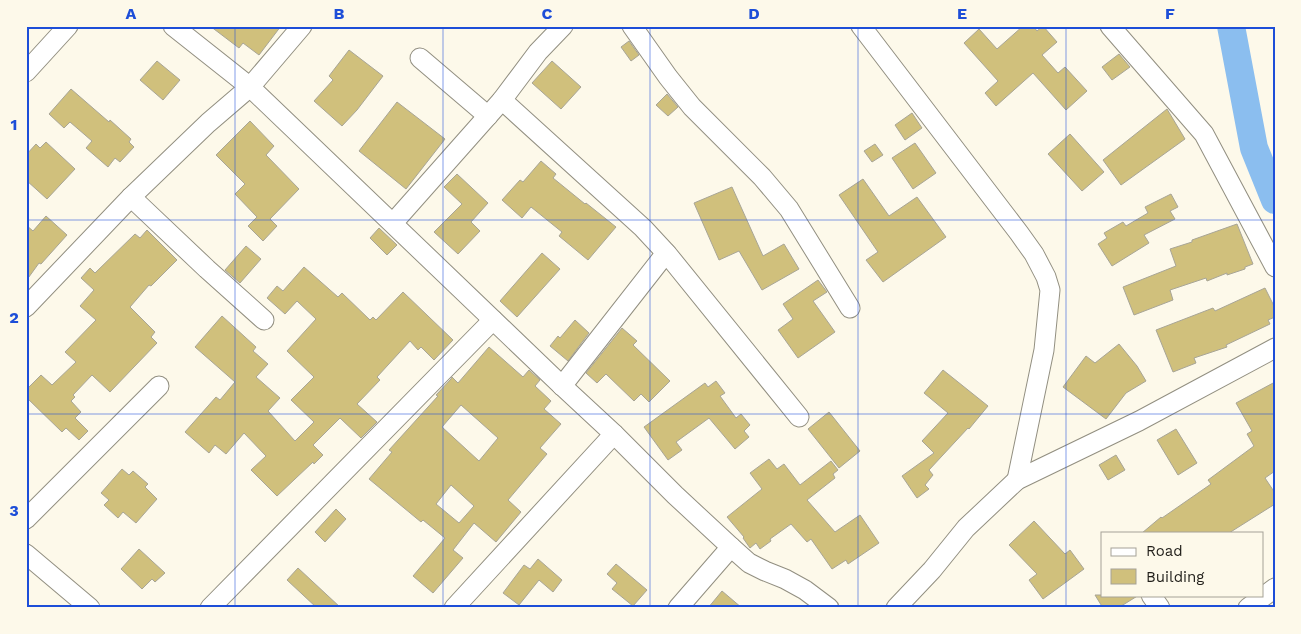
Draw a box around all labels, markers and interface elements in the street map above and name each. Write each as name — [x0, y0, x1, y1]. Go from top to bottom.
text: A — [126, 4, 137, 23]
text: B — [334, 4, 345, 23]
text: C — [542, 4, 553, 23]
text: D — [748, 4, 760, 23]
text: E — [957, 4, 967, 23]
text: F — [1165, 4, 1175, 23]
text: 1 — [11, 115, 17, 134]
text: 2 — [9, 308, 19, 327]
text: 3 — [9, 501, 19, 520]
legend — [1101, 532, 1264, 596]
text: Road — [1146, 542, 1183, 560]
text: Building — [1146, 568, 1204, 586]

